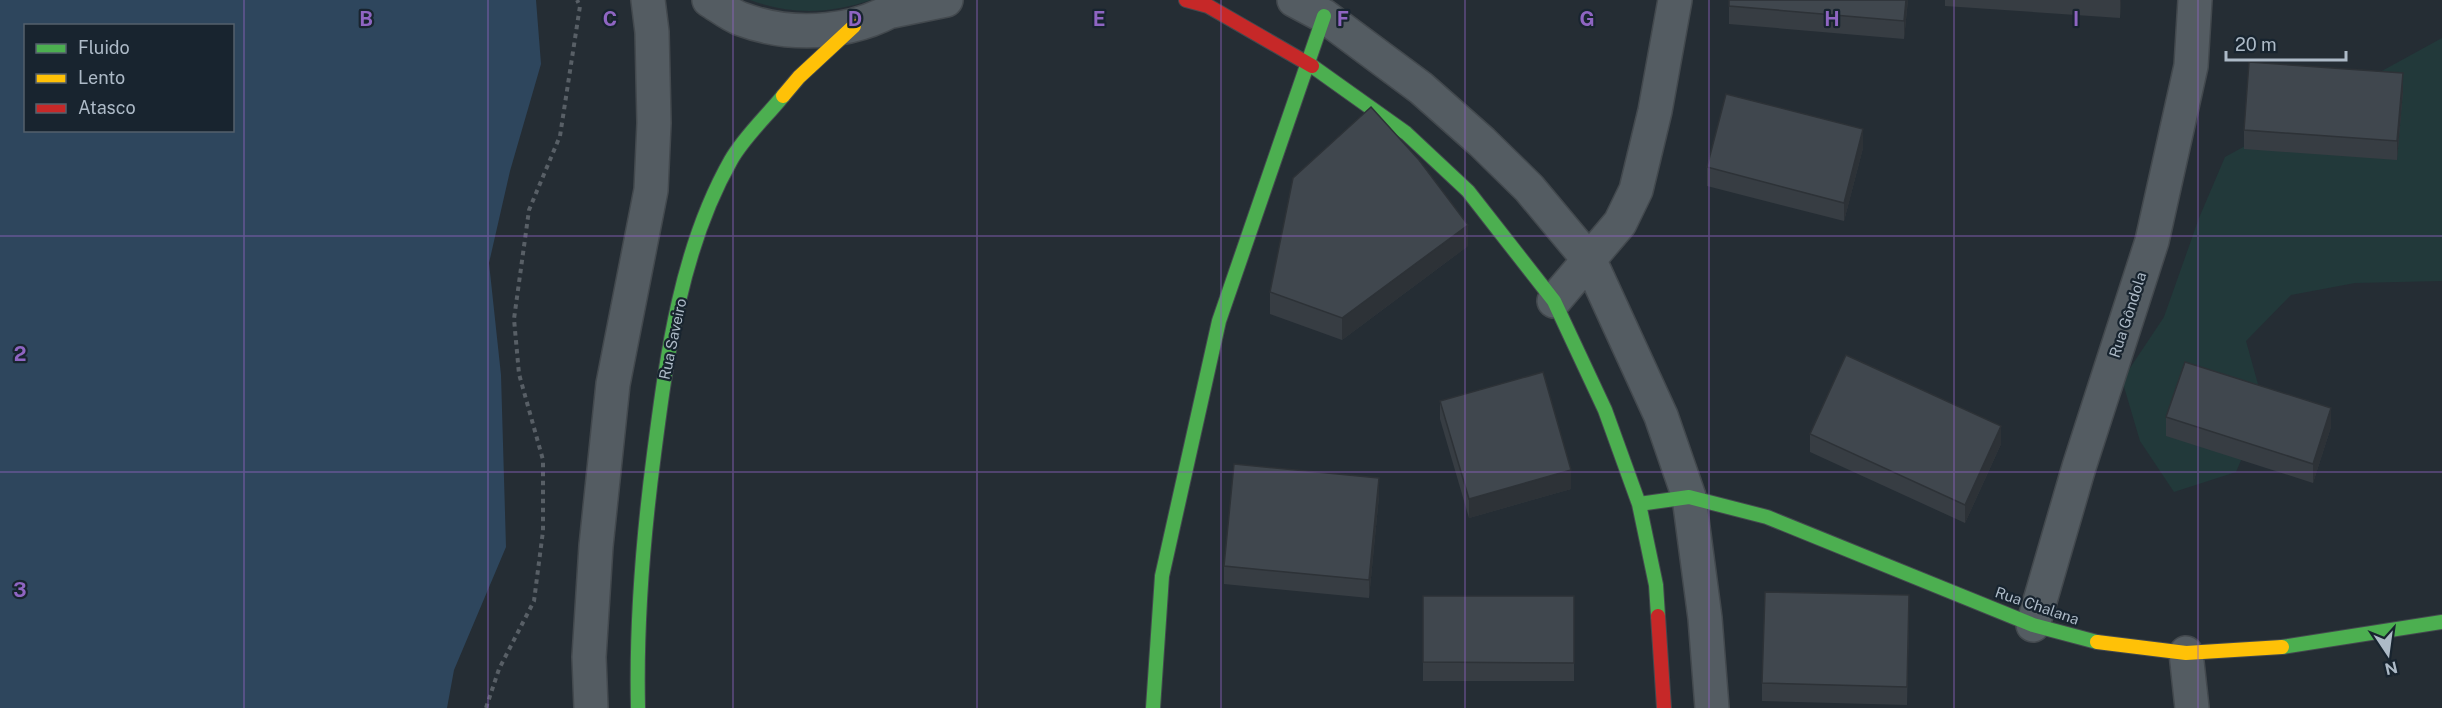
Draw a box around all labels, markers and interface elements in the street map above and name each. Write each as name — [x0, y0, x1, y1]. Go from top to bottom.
text: B — [359, 7, 373, 31]
text: C — [603, 7, 617, 31]
text: D — [848, 7, 862, 31]
text: E — [1093, 7, 1105, 31]
text: F — [1337, 7, 1349, 31]
text: G — [1579, 7, 1595, 31]
text: H — [1824, 7, 1840, 31]
text: I — [2073, 7, 2079, 31]
legend — [24, 24, 234, 132]
scale bar — [2226, 24, 2346, 62]
text: 20 m — [2235, 34, 2277, 55]
text: Fluido — [78, 37, 130, 58]
text: Lento — [78, 67, 125, 88]
text: Atasco — [78, 97, 136, 118]
street label: Rua Gôndola — [2106, 270, 2149, 360]
street label: Rua Saveiro — [656, 297, 689, 381]
text: 2 — [14, 342, 26, 366]
text: 3 — [13, 578, 27, 602]
street label: Rua Chalana — [1993, 583, 2081, 628]
north arrow — [2358, 624, 2418, 684]
text: N — [2383, 657, 2399, 679]

